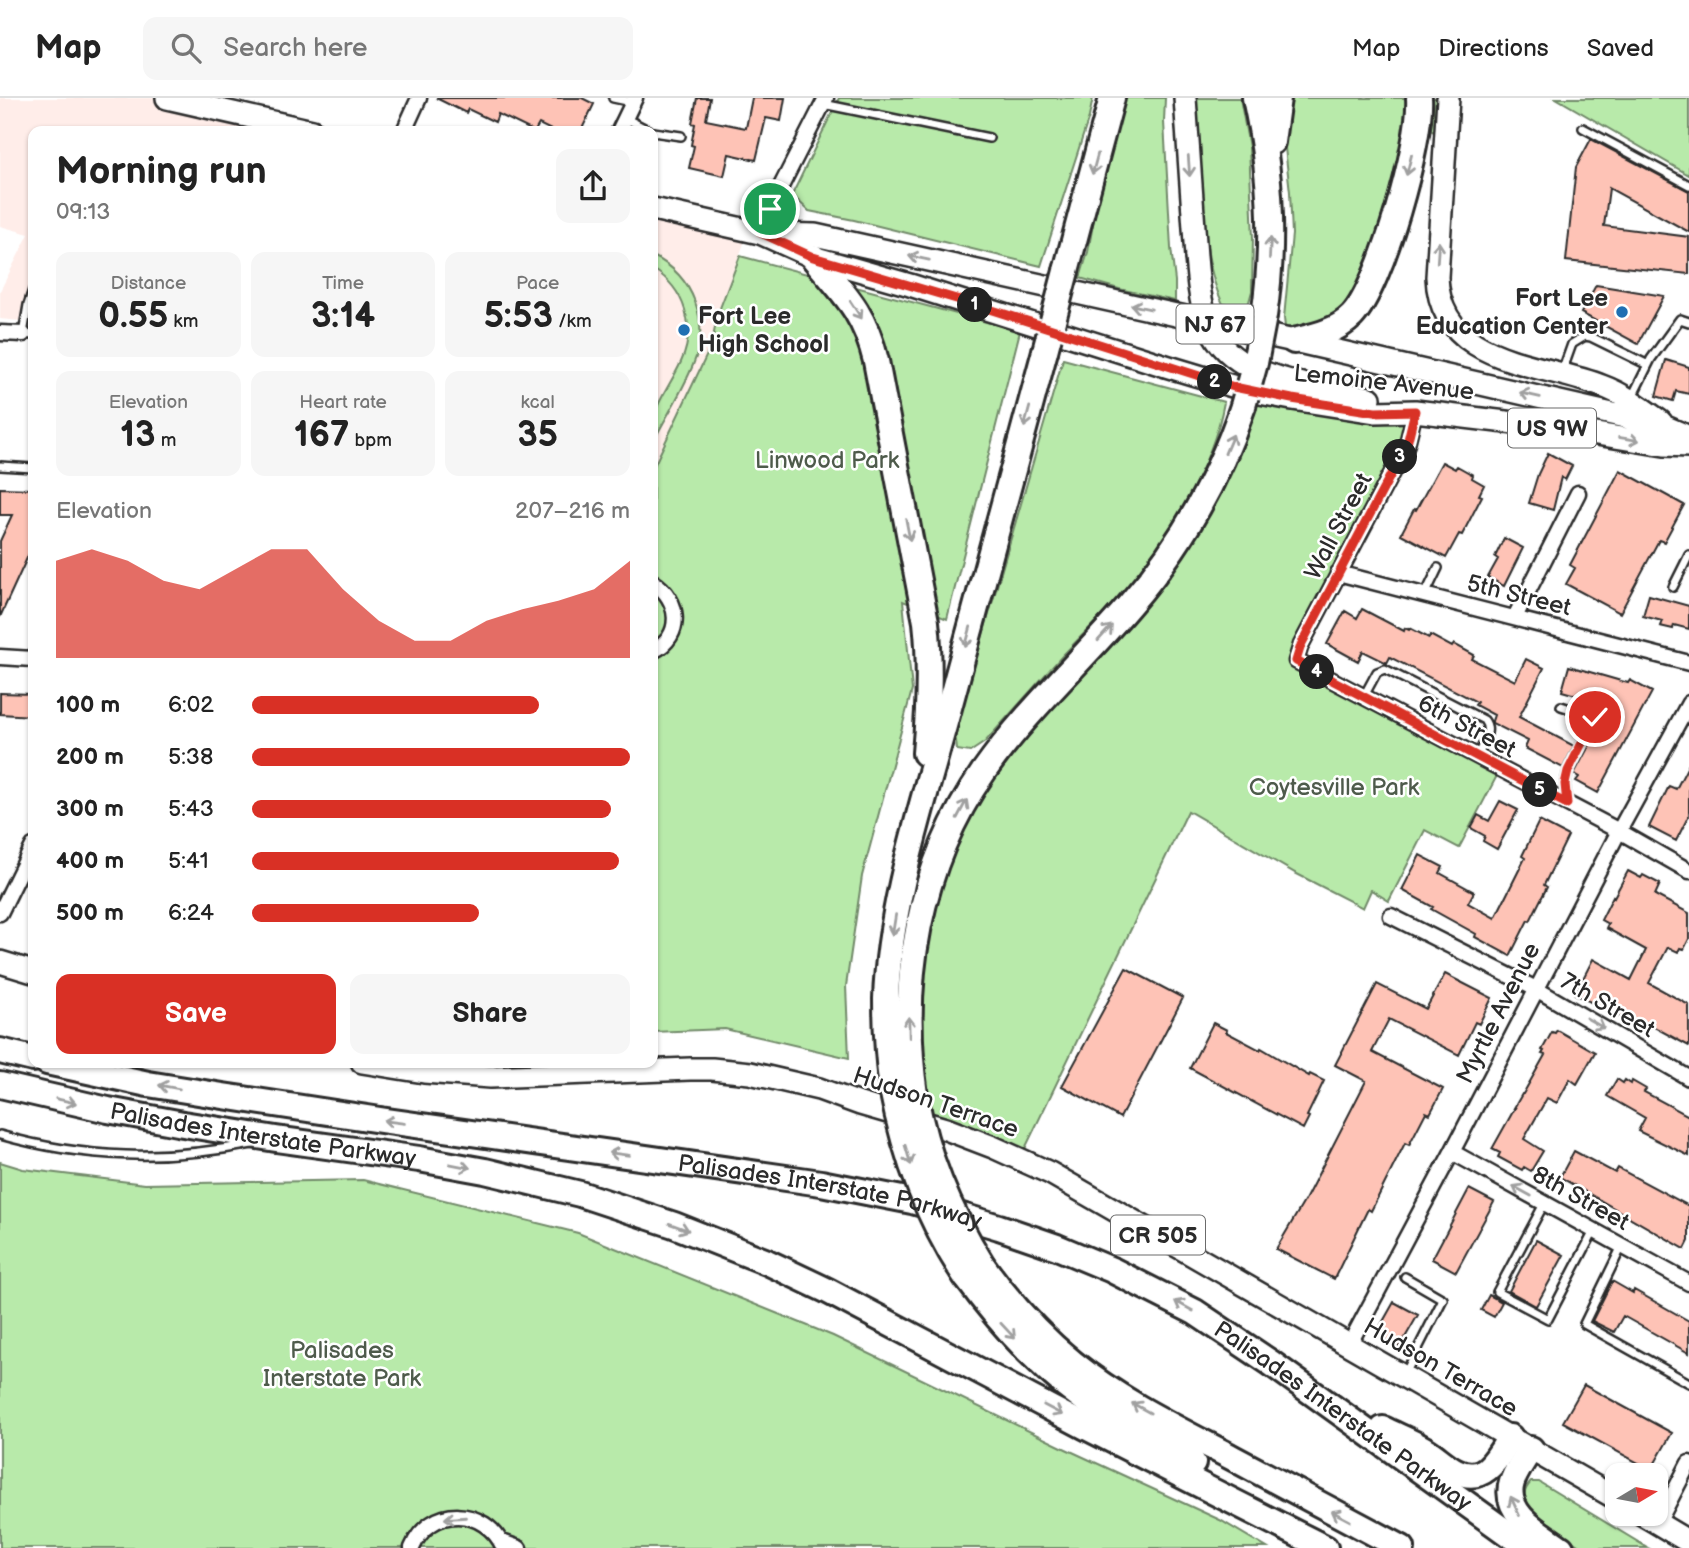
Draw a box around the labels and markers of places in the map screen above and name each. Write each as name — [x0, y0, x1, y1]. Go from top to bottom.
pin — [740, 179, 800, 239]
place label: Fort Lee Education Center — [1416, 284, 1608, 341]
pin: 1 — [958, 288, 992, 322]
place label: Fort Lee High School — [698, 302, 829, 359]
marker: Fort Lee Education Center — [1614, 304, 1630, 320]
marker: Fort Lee High School — [676, 322, 692, 338]
pin: 2 — [1198, 364, 1232, 400]
pin: 3 — [1382, 440, 1418, 474]
pin: 4 — [1300, 654, 1334, 690]
pin — [1565, 687, 1625, 747]
pin: 5 — [1522, 772, 1558, 808]

